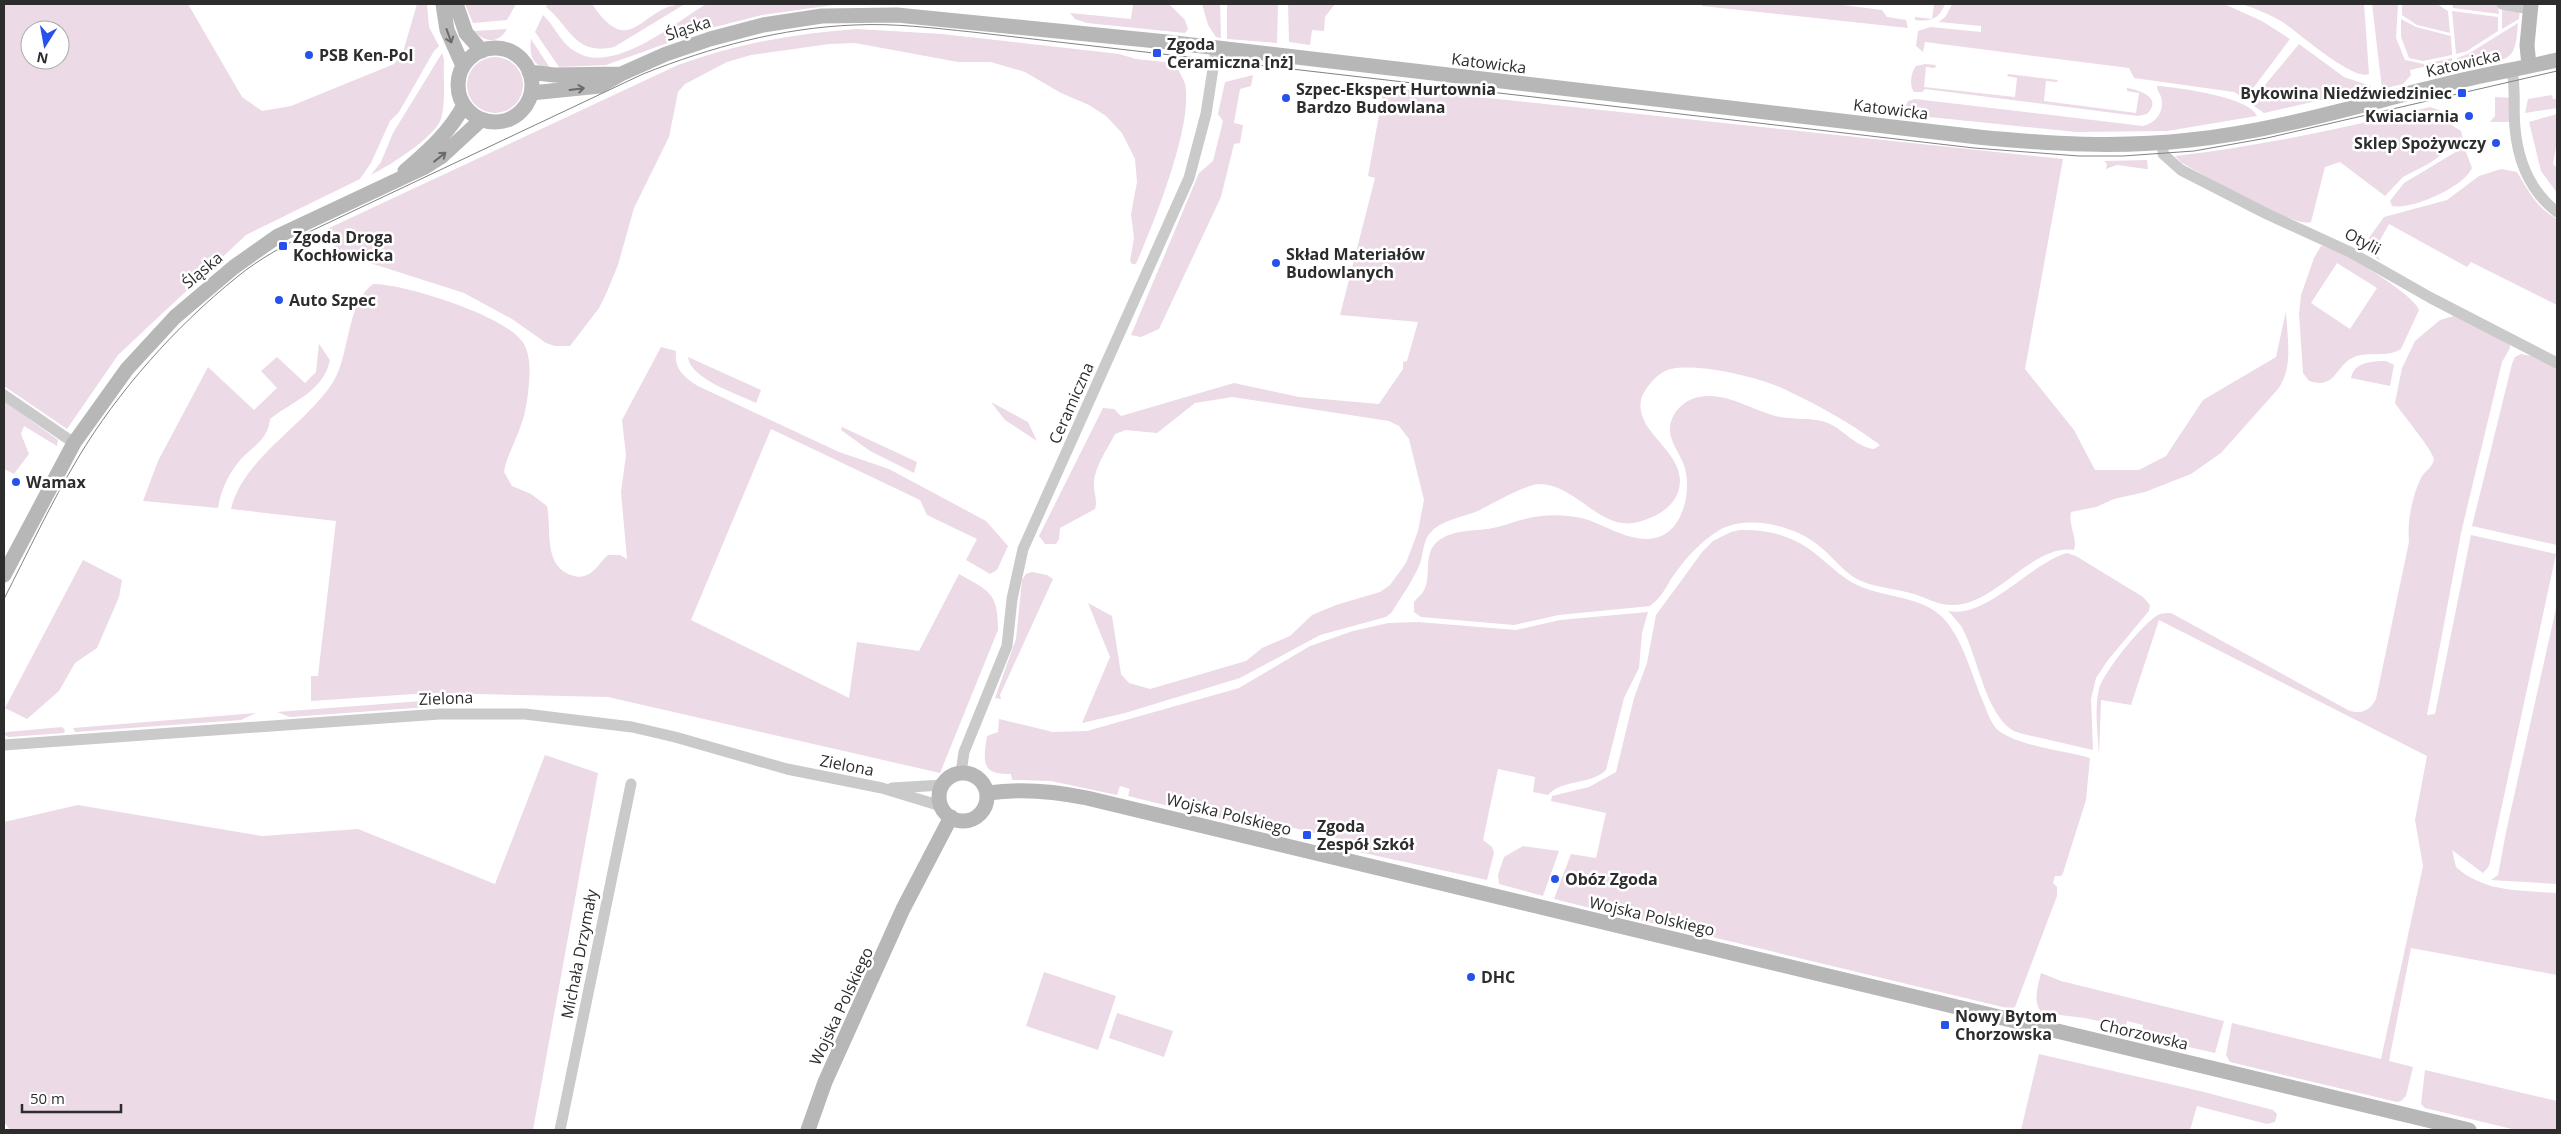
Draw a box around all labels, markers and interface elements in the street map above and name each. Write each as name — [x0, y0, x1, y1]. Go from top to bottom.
street label: Śląska — [662, 10, 714, 46]
north arrow — [20, 20, 70, 70]
one-way arrow — [445, 28, 454, 43]
place label: Zgoda Ceramiczna [nż] — [1167, 33, 1293, 73]
place label: PSB Ken-Pol — [319, 44, 413, 66]
street label: Katowicka — [2424, 44, 2502, 82]
marker: Zgoda Ceramiczna [nż] — [1151, 47, 1163, 59]
street label: Katowicka — [1450, 47, 1528, 79]
text: N — [35, 48, 50, 69]
marker: PSB Ken-Pol — [303, 49, 315, 61]
place label: Szpec-Ekspert Hurtownia Bardzo Budowlana — [1296, 78, 1496, 118]
place label: Bykowina Niedźwiedziniec — [2240, 82, 2452, 104]
one-way arrow — [569, 84, 585, 94]
marker: Bykowina Niedźwiedziniec — [2456, 87, 2468, 99]
marker: Szpec-Ekspert Hurtownia Bardzo Budowlana — [1280, 92, 1292, 104]
street label: Katowicka — [1852, 93, 1930, 125]
place label: Kwiaciarnia — [2365, 105, 2459, 127]
marker: Kwiaciarnia — [2463, 110, 2475, 122]
place label: Sklep Spożywczy — [2354, 132, 2487, 154]
marker: Sklep Spożywczy — [2490, 137, 2502, 149]
one-way arrow — [433, 151, 446, 162]
street label: Otylii — [2341, 222, 2385, 260]
place label: Zgoda Droga Kochłowicka — [293, 226, 393, 266]
marker: Zgoda Droga Kochłowicka — [277, 240, 289, 252]
place label: Skład Materiałów Budowlanych — [1286, 243, 1425, 283]
street label: Śląska — [177, 247, 227, 293]
marker: Skład Materiałów Budowlanych — [1270, 257, 1282, 269]
place label: Auto Szpec — [289, 289, 376, 311]
marker: Auto Szpec — [273, 294, 285, 306]
street label: Ceramiczna — [1043, 359, 1099, 447]
place label: Wamax — [26, 471, 87, 493]
marker: Wamax — [10, 476, 22, 488]
street label: Zielona — [418, 686, 474, 710]
street label: Zielona — [818, 749, 876, 781]
street label: Wojska Polskiego — [1164, 788, 1294, 840]
place label: Zgoda Zespół Szkół — [1317, 815, 1415, 855]
marker: Zgoda Zespół Szkół — [1301, 829, 1313, 841]
place label: Obóz Zgoda — [1565, 868, 1658, 890]
marker: Obóz Zgoda — [1549, 873, 1561, 885]
street label: Michała Drzymały — [556, 886, 603, 1021]
street label: Wojska Polskiego — [1587, 891, 1717, 941]
street label: Wojska Polskiego — [804, 943, 878, 1069]
place label: DHC — [1481, 966, 1515, 988]
marker: DHC — [1465, 971, 1477, 983]
place label: Nowy Bytom Chorzowska — [1955, 1005, 2057, 1045]
street label: Chorzowska — [2097, 1013, 2191, 1055]
marker: Nowy Bytom Chorzowska — [1939, 1019, 1951, 1031]
scale bar — [22, 1082, 121, 1114]
text: 50 m — [30, 1088, 65, 1108]

